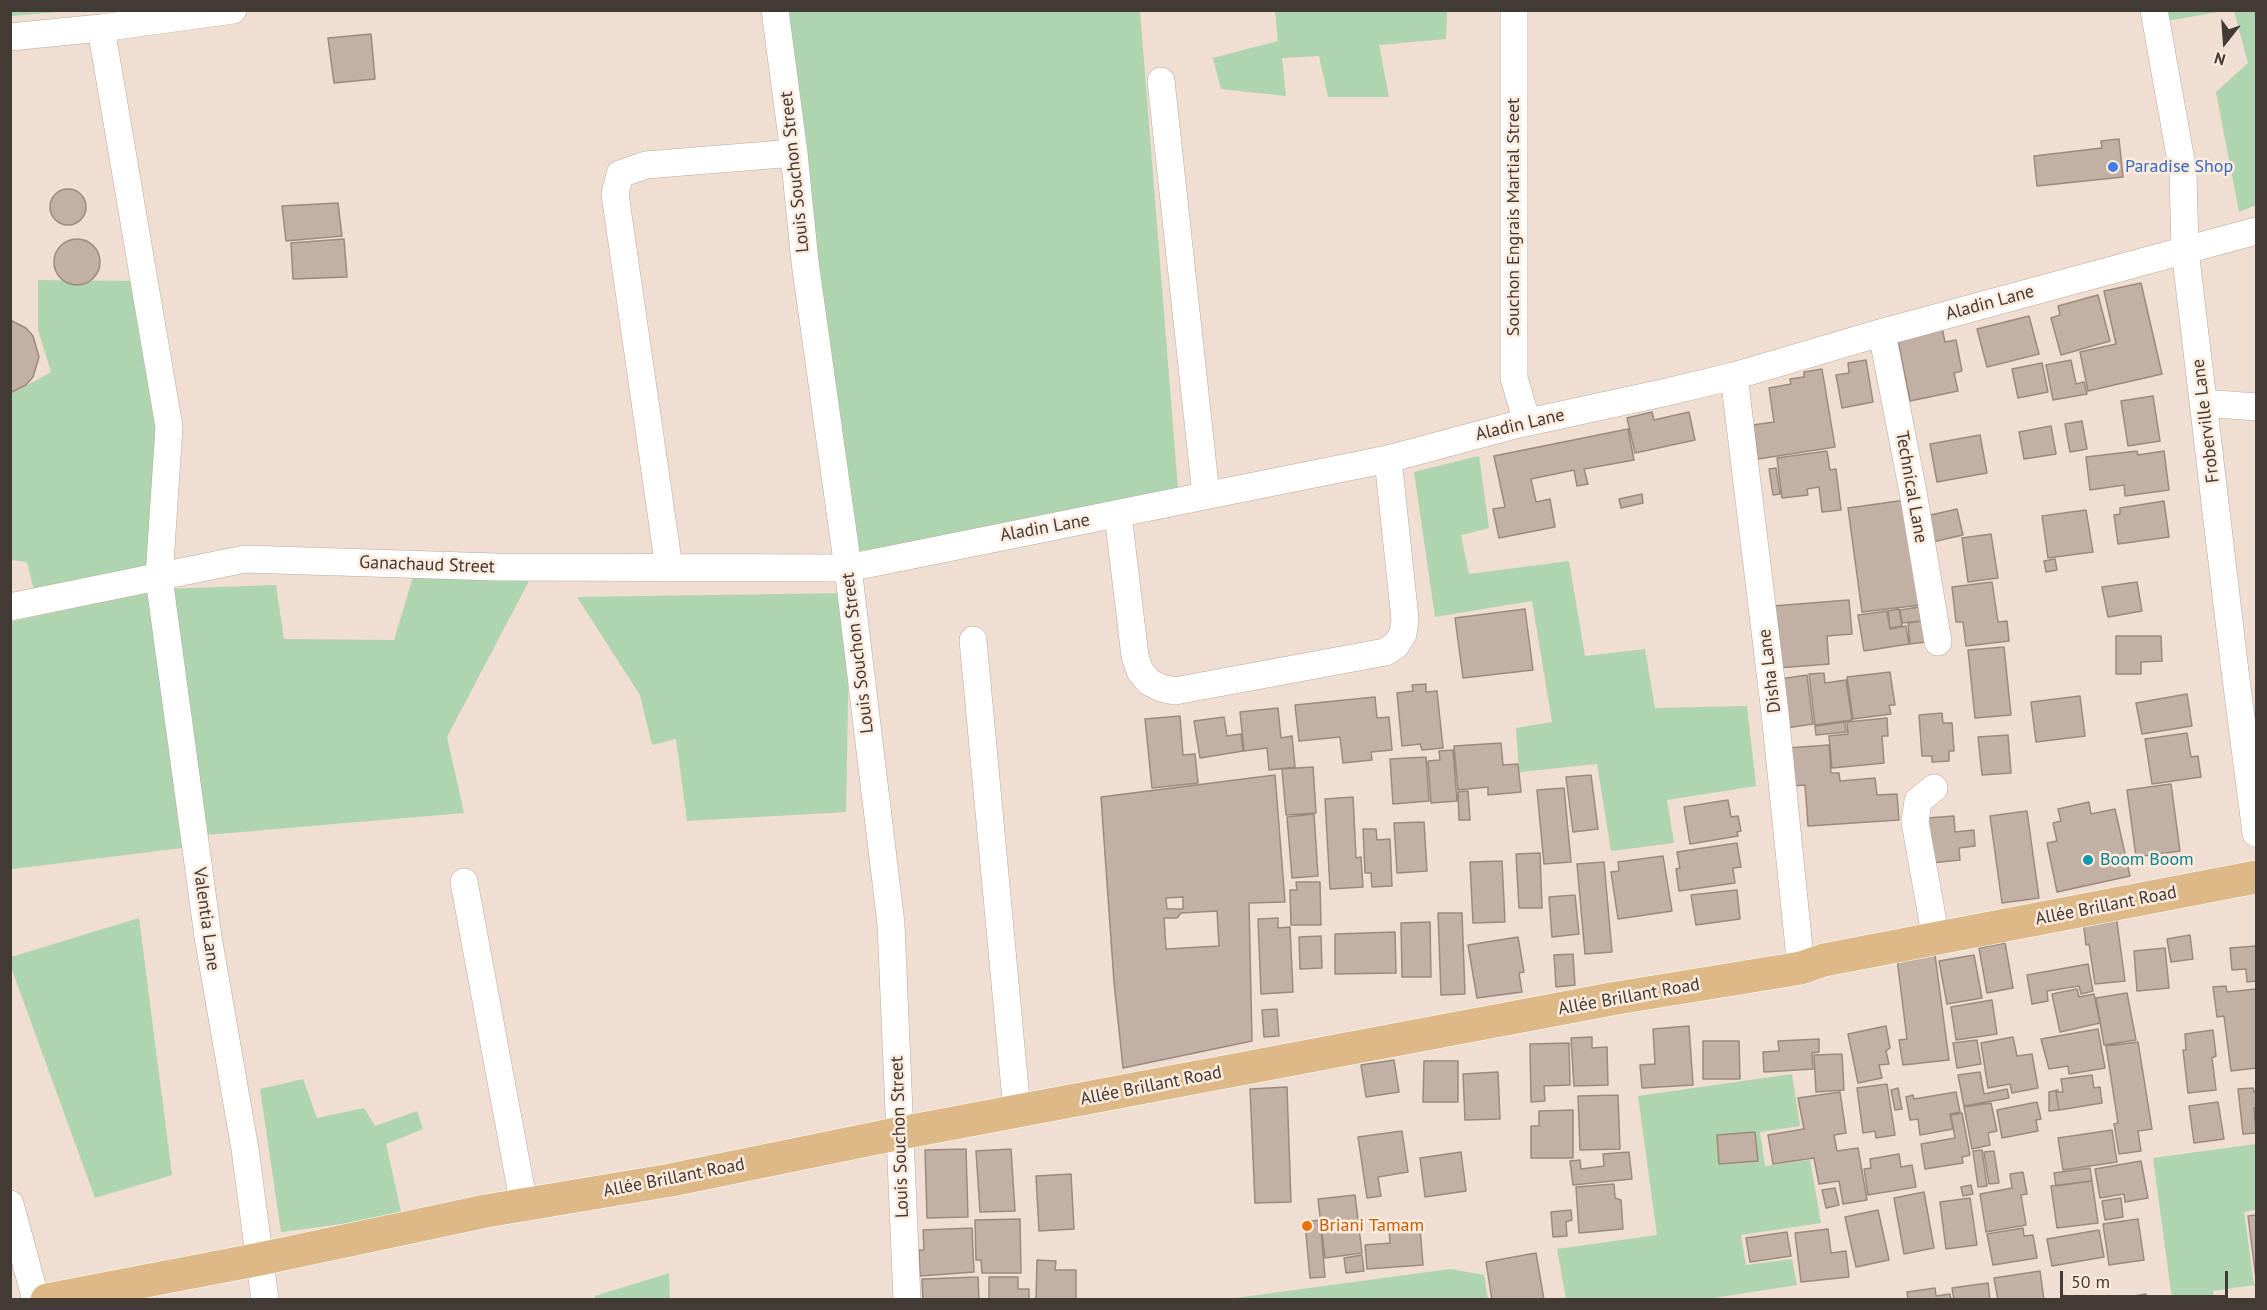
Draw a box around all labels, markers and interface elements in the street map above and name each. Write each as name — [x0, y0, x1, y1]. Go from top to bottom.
north arrow — [2195, 12, 2255, 72]
text: N — [2212, 48, 2228, 70]
street label: Louis Souchon Street — [776, 90, 814, 254]
street label: Souchon Engrais Martial Street — [1503, 98, 1525, 336]
place label: Paradise Shop — [2125, 156, 2233, 178]
marker: Paradise Shop — [2106, 160, 2120, 174]
street label: Aladin Lane — [1943, 281, 2037, 325]
street label: Froberville Lane — [2188, 358, 2224, 484]
street label: Aladin Lane — [1473, 404, 1567, 446]
street label: Technical Lane — [1891, 429, 1931, 545]
street label: Aladin Lane — [998, 509, 1092, 547]
street label: Ganachaud Street — [359, 552, 495, 578]
street label: Louis Souchon Street — [837, 571, 879, 735]
street label: Disha Lane — [1754, 628, 1786, 714]
place label: Boom Boom — [2100, 849, 2194, 871]
marker: Boom Boom — [2081, 853, 2095, 867]
street label: Valentia Lane — [188, 866, 224, 972]
street label: Allée Brillant Road — [2033, 882, 2179, 930]
street label: Allée Brillant Road — [1556, 974, 1702, 1020]
street label: Louis Souchon Street — [886, 1056, 914, 1218]
street label: Allée Brillant Road — [1078, 1062, 1224, 1110]
street label: Allée Brillant Road — [601, 1154, 747, 1202]
place label: Briani Tamam — [1319, 1215, 1424, 1237]
marker: Briani Tamam — [1300, 1219, 1314, 1233]
scale bar — [2063, 1259, 2231, 1297]
text: 50 m — [2071, 1270, 2110, 1293]

